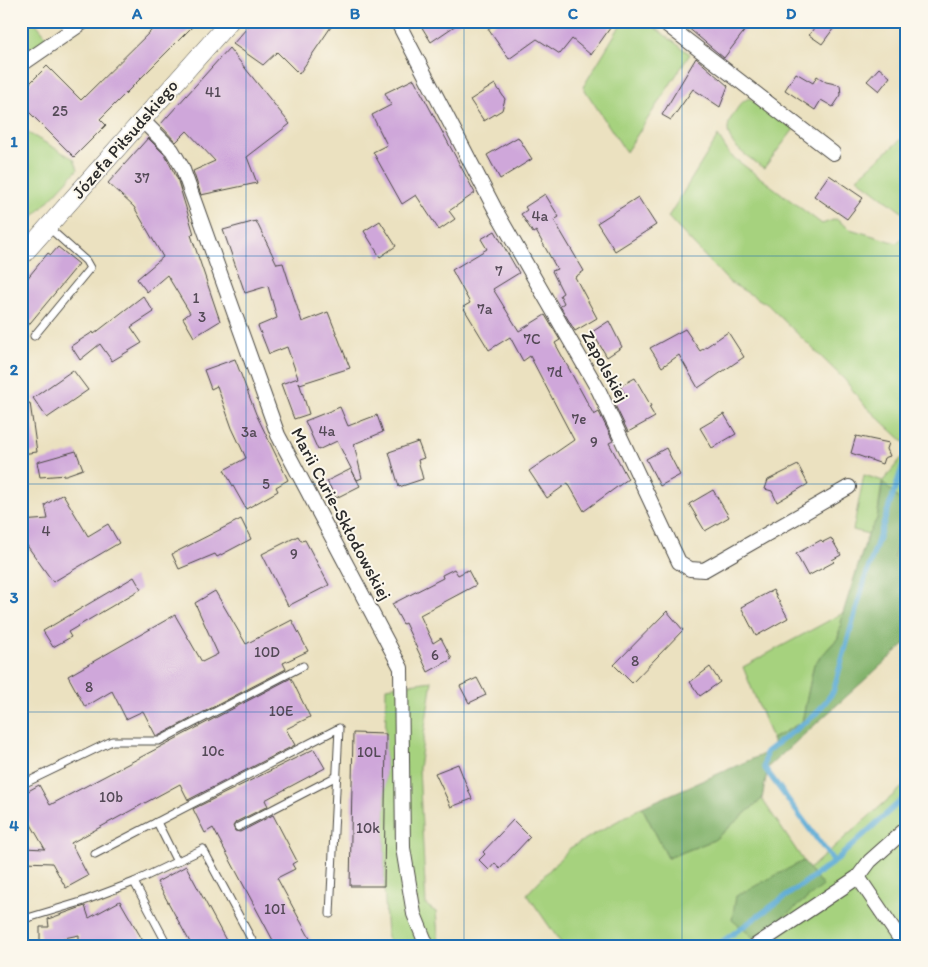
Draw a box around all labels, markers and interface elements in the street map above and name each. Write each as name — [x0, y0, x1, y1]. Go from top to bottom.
text: A — [131, 4, 143, 23]
text: B — [350, 4, 361, 23]
text: C — [568, 4, 579, 23]
text: D — [786, 4, 797, 23]
street label: Józefa Piłsudskiego — [67, 75, 183, 203]
house number: 41 — [205, 83, 221, 101]
house number: 25 — [52, 102, 68, 120]
text: 1 — [10, 132, 18, 151]
house number: 37 — [134, 169, 150, 187]
house number: 4a — [532, 207, 549, 225]
house number: 7 — [495, 262, 503, 280]
house number: 1 — [193, 289, 200, 307]
house number: 7a — [477, 300, 493, 318]
house number: 3 — [198, 308, 206, 326]
street label: Zapolskiej — [576, 326, 634, 406]
house number: 7C — [523, 330, 541, 348]
text: 2 — [10, 360, 19, 379]
house number: 7d — [547, 363, 564, 381]
house number: 7e — [572, 410, 586, 428]
house number: 4a — [319, 422, 336, 440]
house number: 3a — [241, 423, 257, 441]
street label: Marii Curie-Skłodowskiej — [286, 424, 396, 604]
house number: 9 — [590, 433, 598, 451]
house number: 5 — [262, 475, 270, 493]
house number: 4 — [41, 522, 51, 540]
house number: 9 — [290, 545, 298, 563]
text: 3 — [10, 588, 19, 607]
house number: 10D — [254, 643, 280, 661]
house number: 6 — [431, 646, 439, 664]
house number: 8 — [631, 652, 639, 670]
house number: 8 — [85, 678, 93, 696]
house number: 10E — [269, 702, 293, 720]
house number: 10c — [201, 742, 225, 760]
house number: 10L — [357, 743, 381, 761]
house number: 10b — [99, 788, 123, 806]
text: 4 — [9, 816, 19, 835]
house number: 10k — [356, 819, 380, 837]
house number: 10I — [264, 900, 286, 918]

